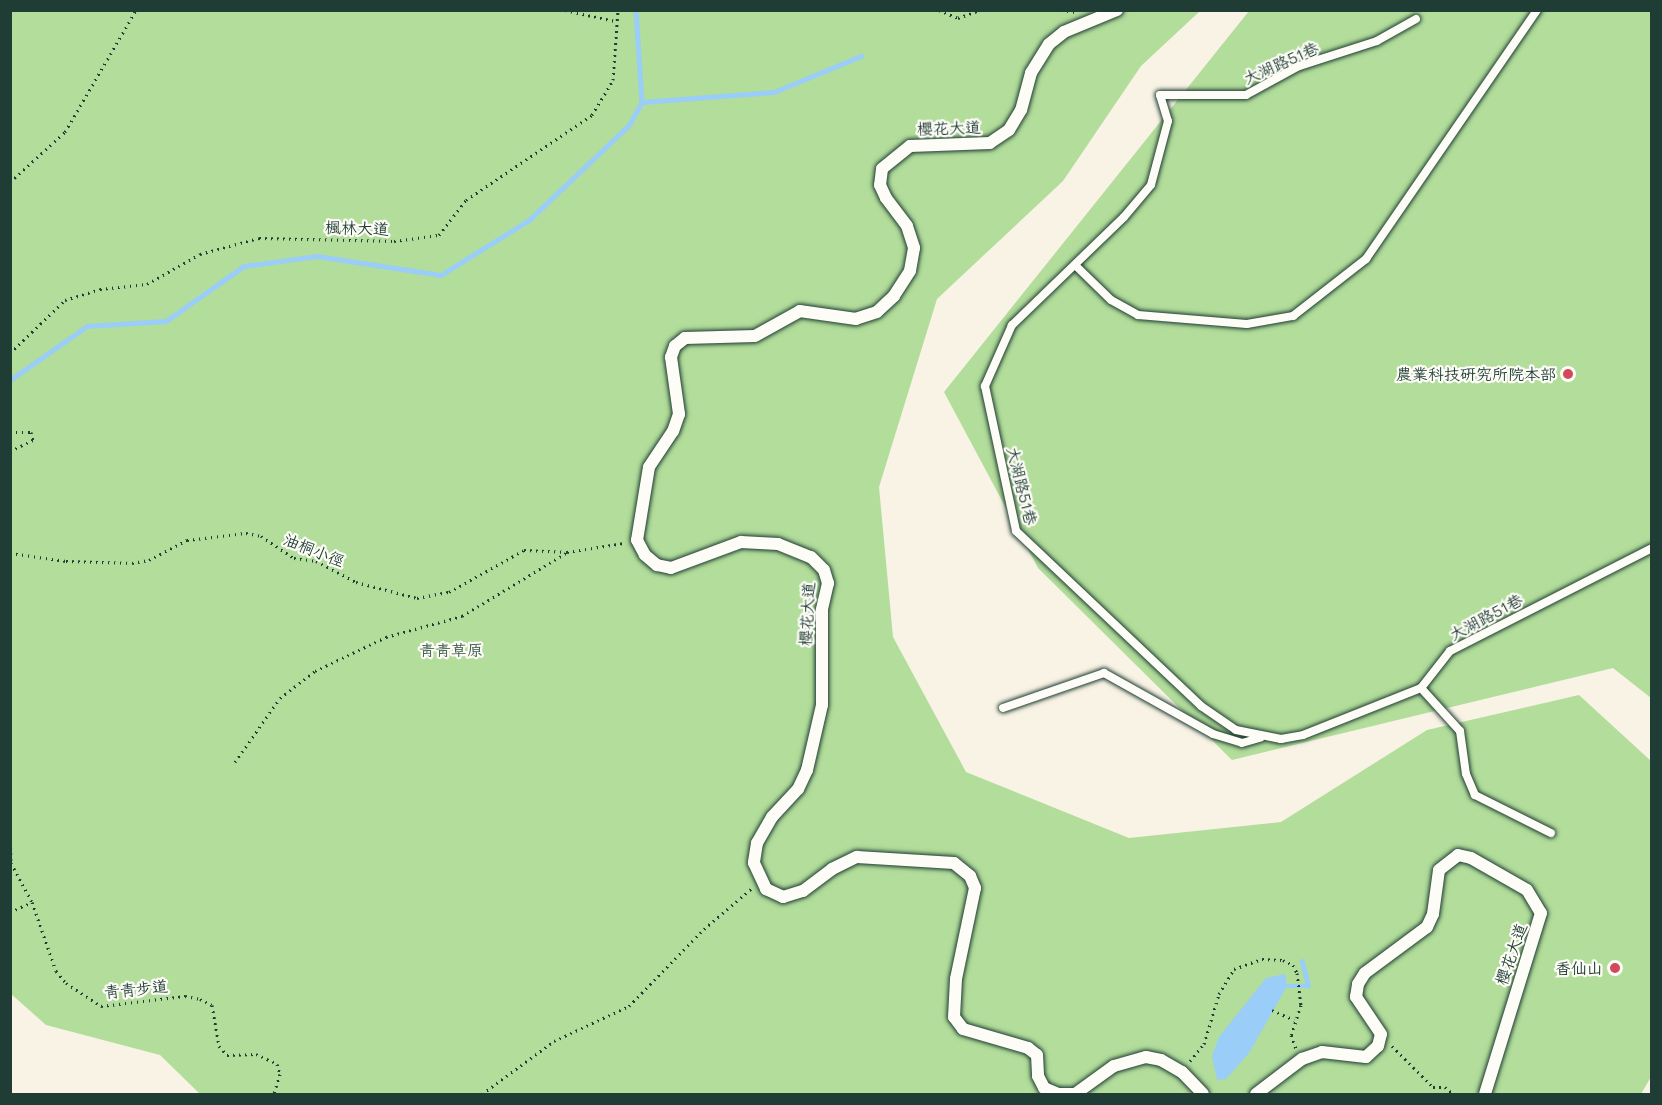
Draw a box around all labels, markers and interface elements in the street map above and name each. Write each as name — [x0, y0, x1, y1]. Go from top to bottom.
street label: 大湖路51巷 — [1240, 38, 1322, 88]
street label: 櫻花大道 — [917, 117, 981, 139]
street label: 楓林大道 — [325, 217, 389, 239]
place label: 農業科技研究所院本部 — [1396, 364, 1556, 384]
marker: 農業科技研究所院本部 — [1561, 367, 1575, 381]
street label: 大湖路51巷 — [1003, 445, 1041, 527]
street label: 油桐小徑 — [281, 529, 347, 571]
street label: 櫻花大道 — [796, 582, 818, 646]
street label: 大湖路51巷 — [1446, 590, 1526, 644]
park label: 青青草原 — [419, 640, 483, 660]
street label: 櫻花大道 — [1492, 921, 1530, 987]
place label: 香仙山 — [1555, 958, 1603, 978]
marker: 香仙山 — [1608, 961, 1622, 975]
street label: 青青步道 — [103, 976, 169, 1002]

